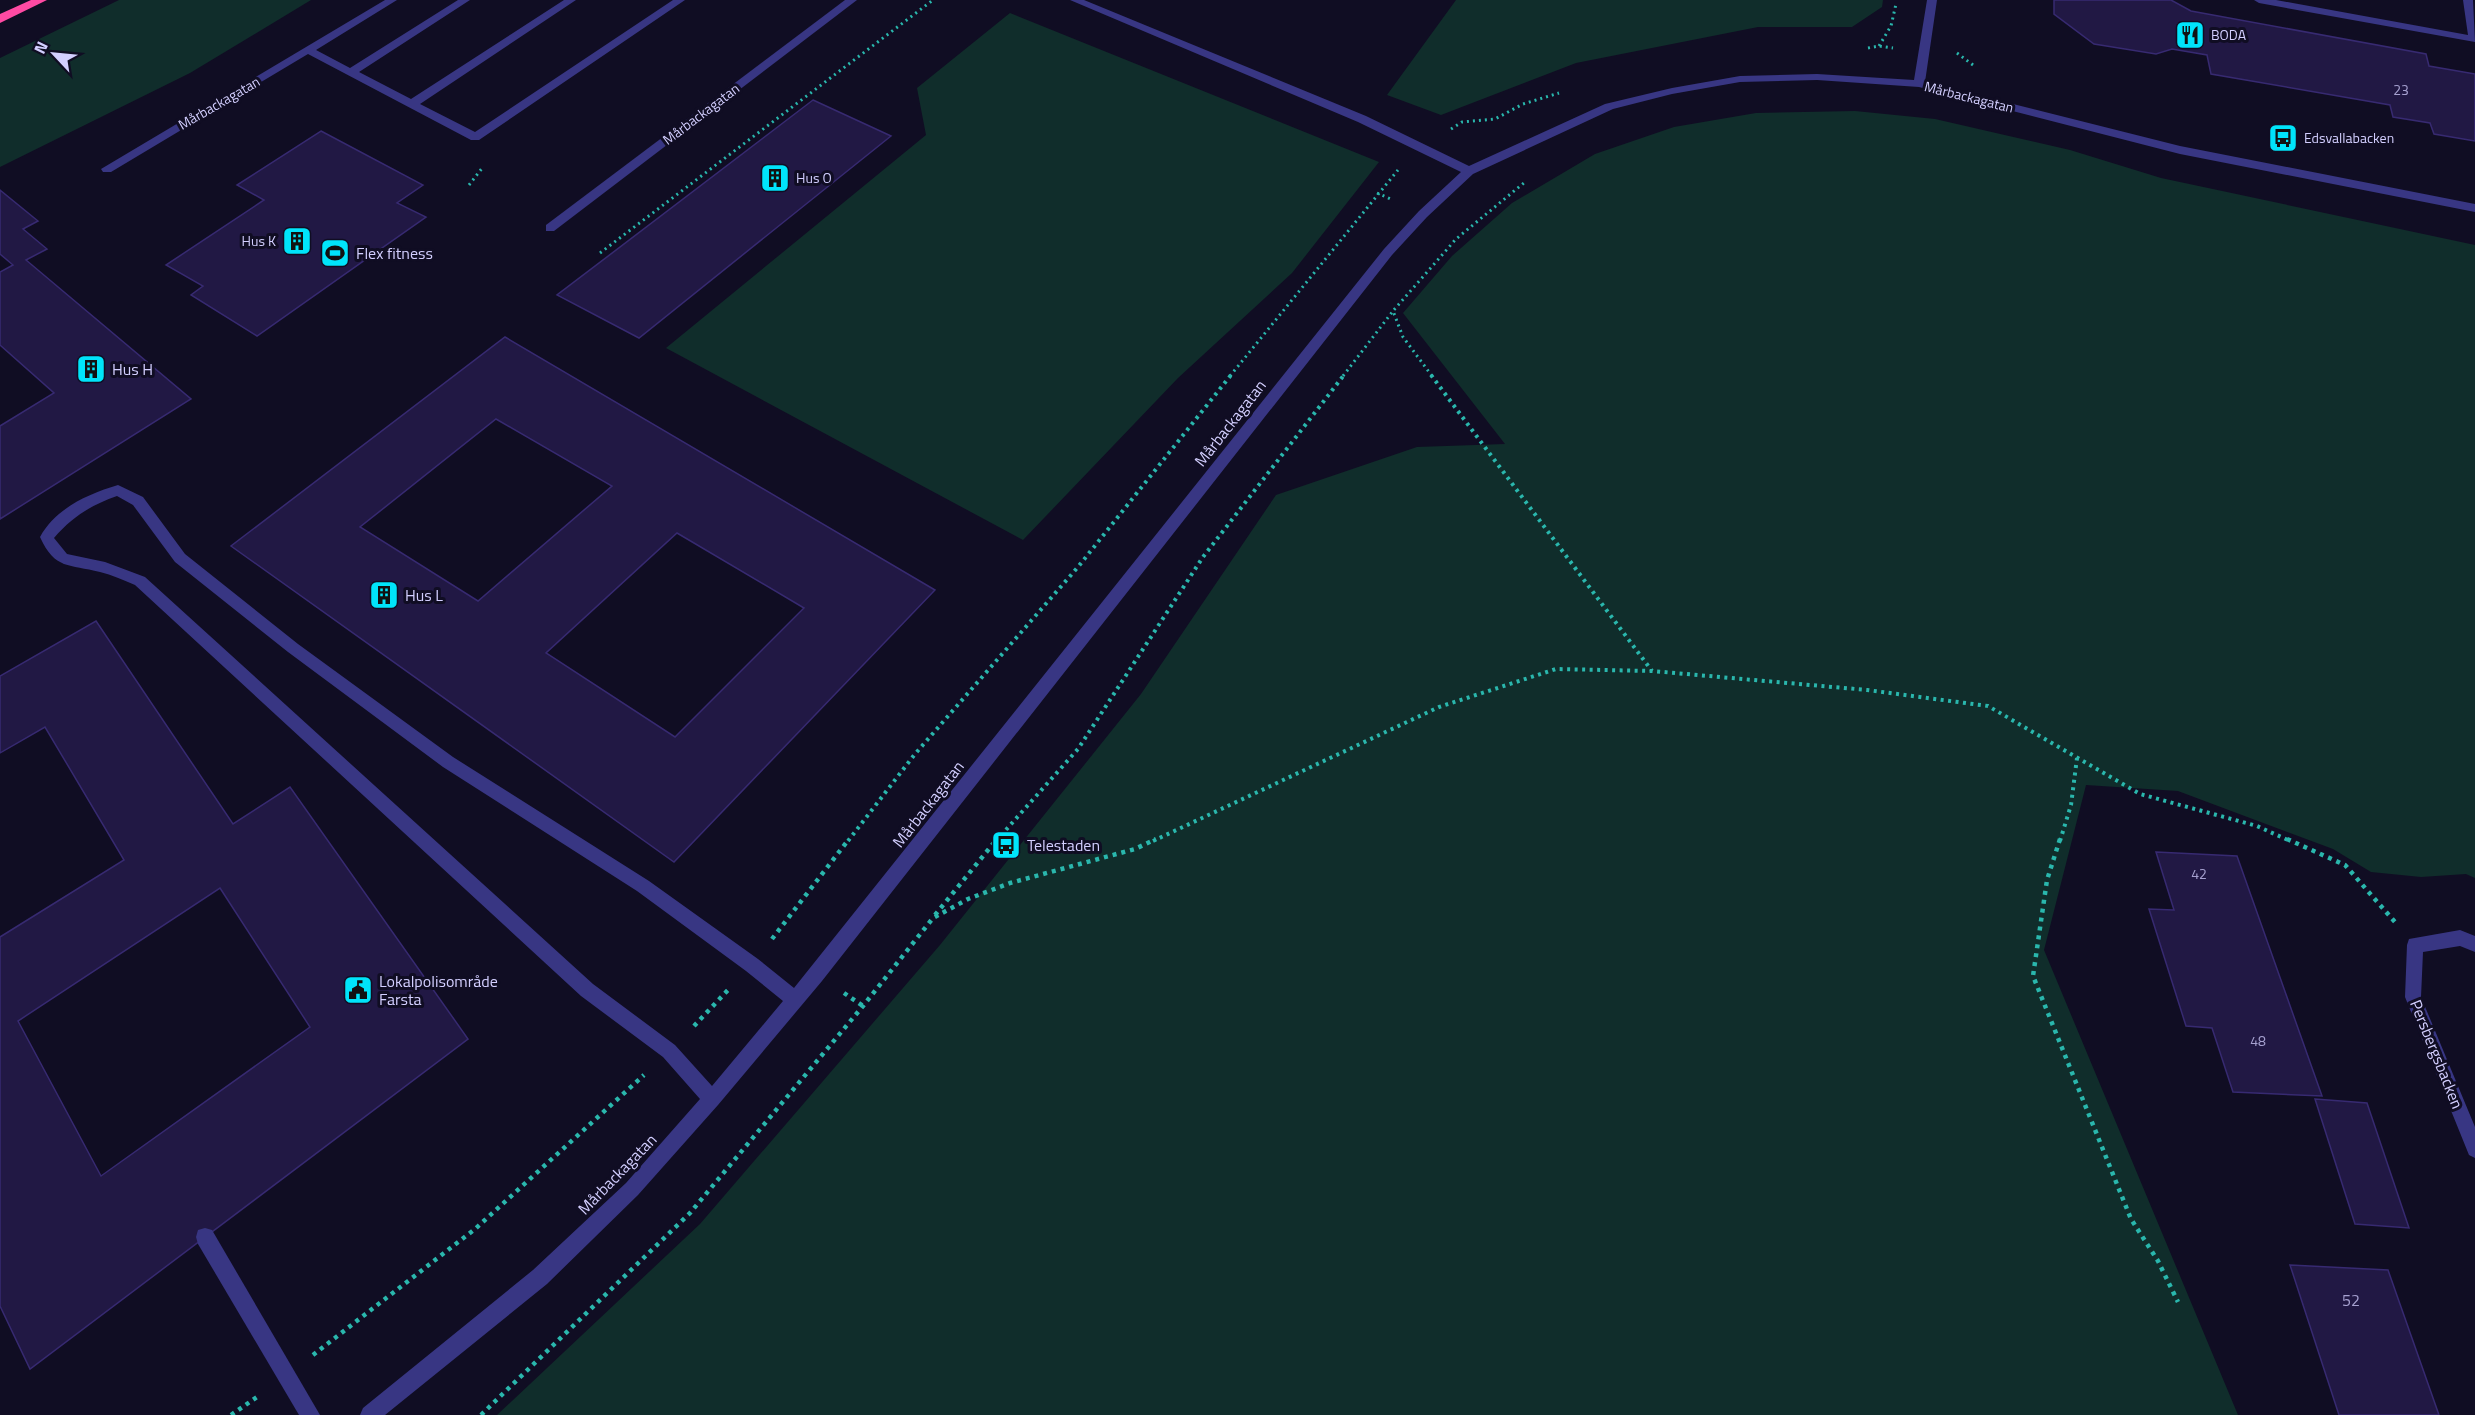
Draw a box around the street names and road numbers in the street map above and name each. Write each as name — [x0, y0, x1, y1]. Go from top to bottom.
street label: Mårbackagatan — [174, 71, 264, 135]
street label: Mårbackagatan — [1922, 75, 2016, 118]
street label: Mårbackagatan — [658, 78, 744, 150]
street label: Mårbackagatan — [1188, 374, 1272, 472]
street label: Mårbackagatan — [886, 755, 970, 853]
street label: Persbergsbacken — [2404, 996, 2470, 1112]
street label: Mårbackagatan — [572, 1128, 662, 1220]

